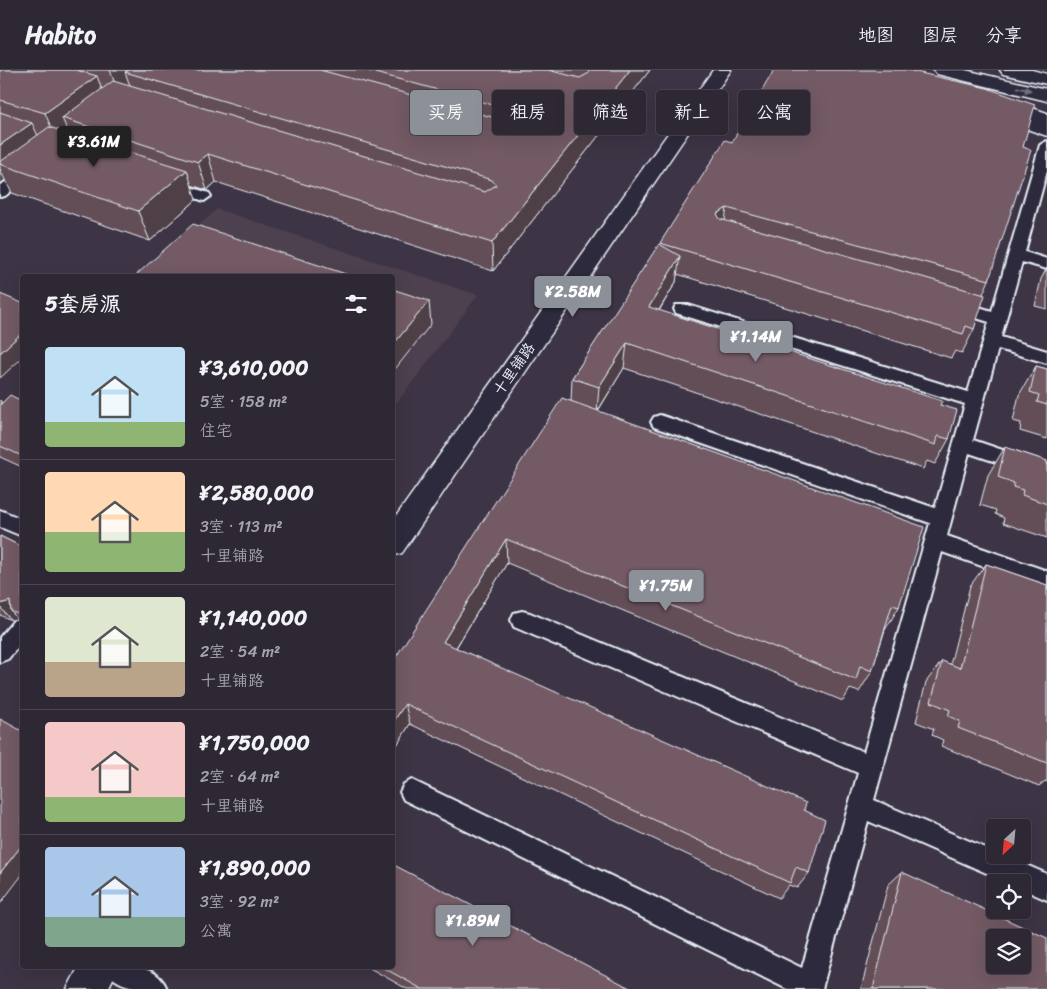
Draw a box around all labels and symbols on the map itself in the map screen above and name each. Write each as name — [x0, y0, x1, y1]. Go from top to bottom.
one-way arrow — [1017, 85, 1032, 93]
pin: ¥3.61M — [53, 126, 135, 168]
pin: ¥2.58M — [532, 276, 614, 318]
pin: ¥1.14M — [715, 320, 797, 363]
street label: 十里铺路 — [486, 337, 542, 401]
pin: ¥1.75M — [625, 570, 707, 612]
north arrow — [986, 819, 1031, 864]
pin: ¥1.89M — [432, 904, 514, 947]

